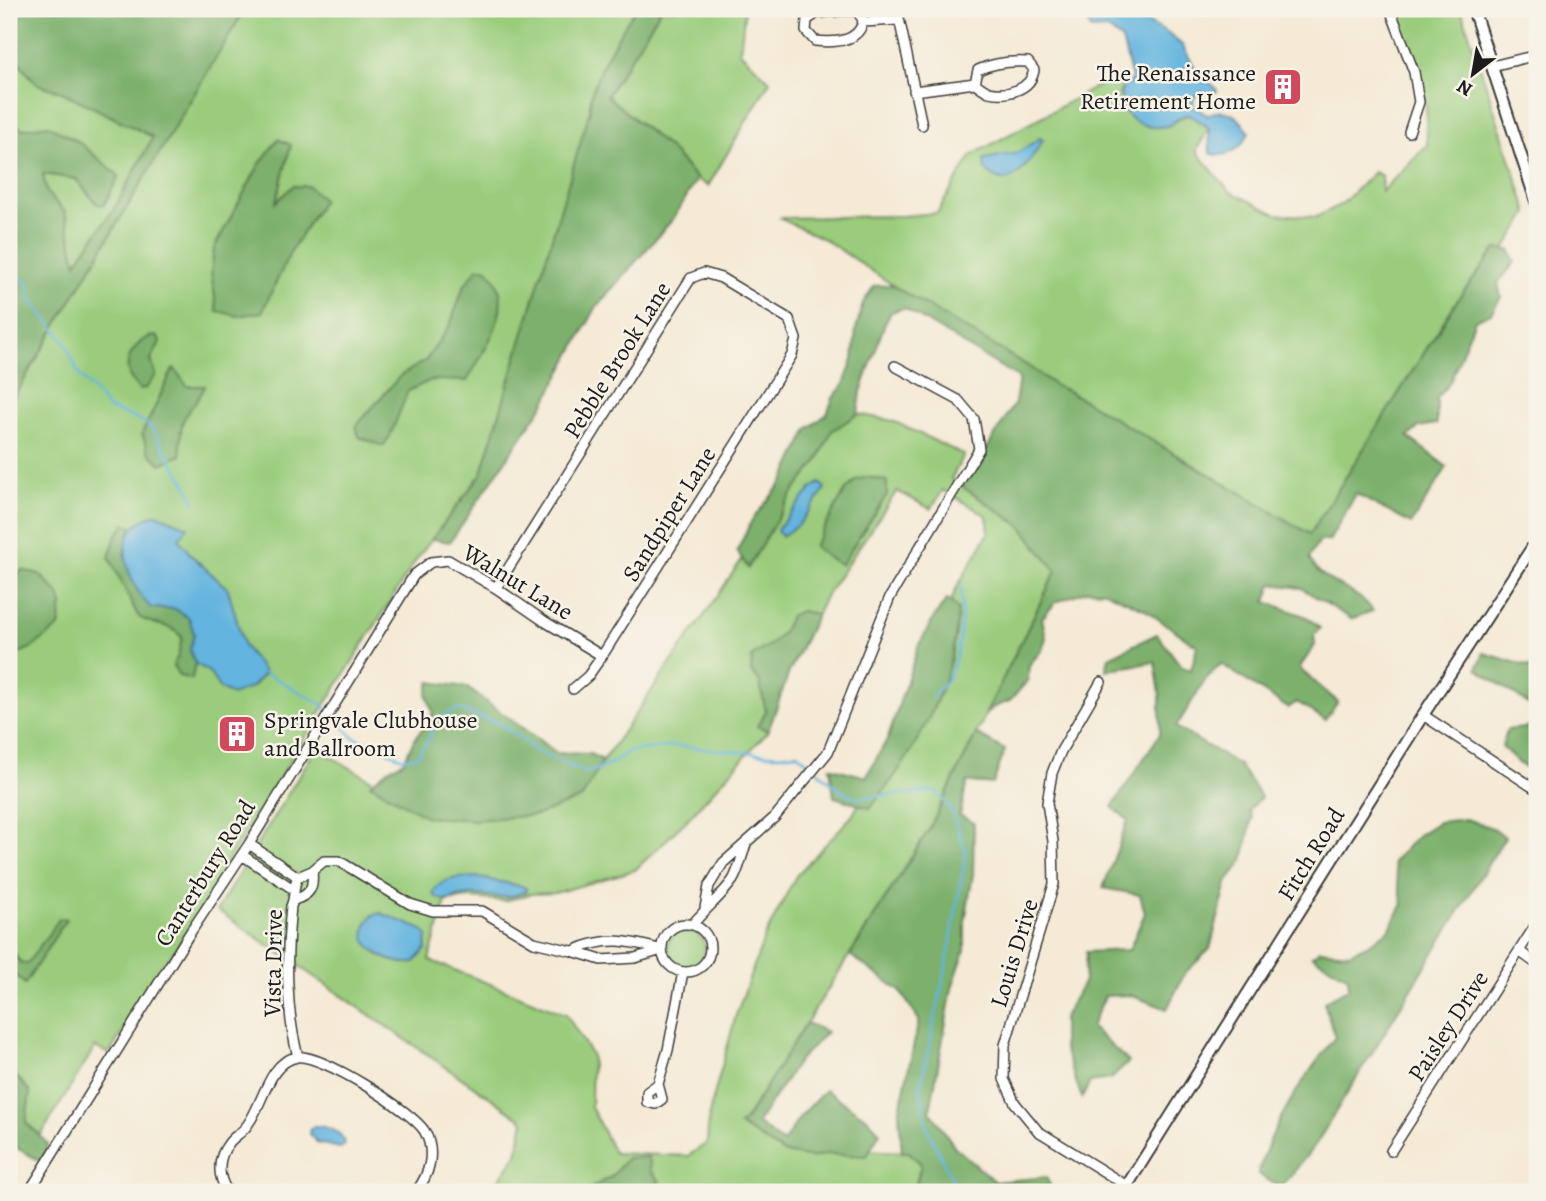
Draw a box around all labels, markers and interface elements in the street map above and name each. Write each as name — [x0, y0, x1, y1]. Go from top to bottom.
north arrow — [1438, 38, 1508, 108]
place label: The Renaissance Retirement Home — [1080, 57, 1256, 117]
building icon: The Renaissance Retirement Home — [1262, 66, 1304, 108]
text: N — [1452, 73, 1477, 102]
street label: Pebble Brook Lane — [556, 275, 678, 445]
street label: Sandpiper Lane — [615, 440, 723, 588]
street label: Walnut Lane — [456, 536, 579, 628]
place label: Springvale Clubhouse and Ballroom — [264, 704, 478, 764]
building icon: Springvale Clubhouse and Ballroom — [216, 713, 258, 755]
street label: Canterbury Road — [147, 793, 263, 952]
street label: Fitch Road — [1270, 801, 1352, 907]
street label: Louis Drive — [982, 895, 1046, 1011]
street label: Vista Drive — [256, 909, 290, 1018]
street label: Paisley Drive — [1400, 964, 1496, 1088]

